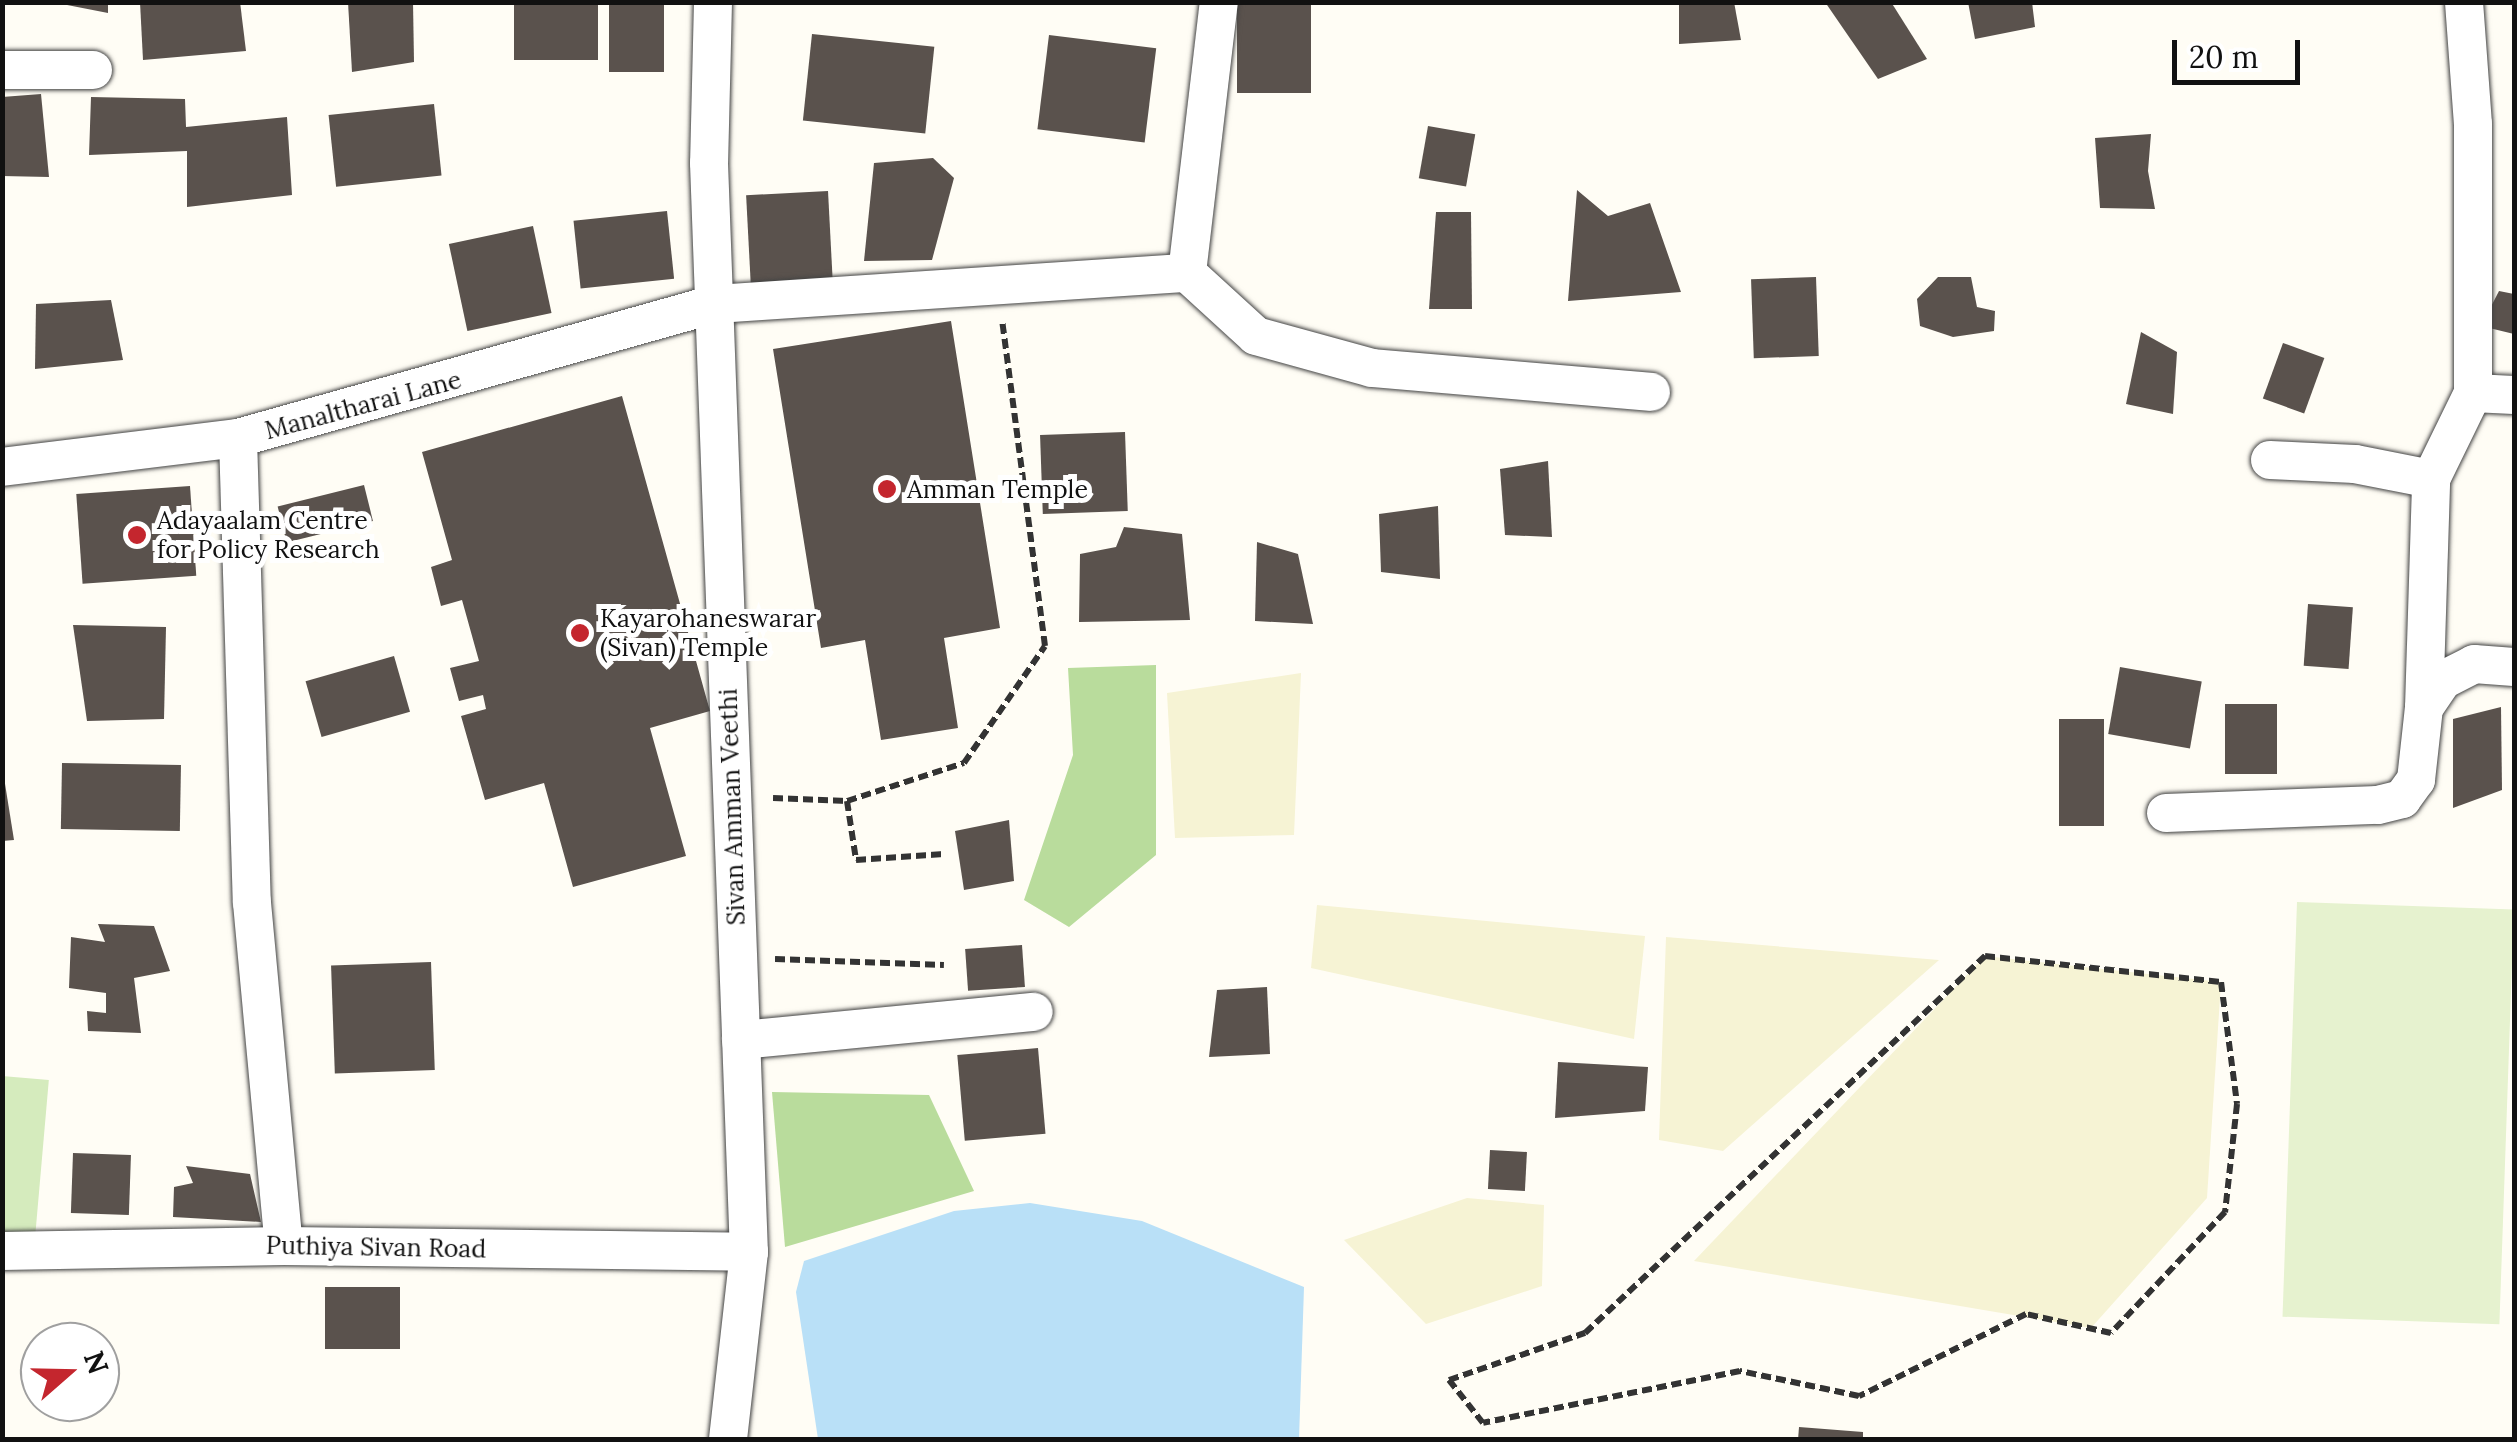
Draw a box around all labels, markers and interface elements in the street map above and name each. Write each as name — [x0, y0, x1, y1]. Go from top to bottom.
scale bar — [2177, 20, 2304, 82]
text: 20 m — [2189, 38, 2258, 76]
street label: Manaltharai Lane — [262, 364, 464, 446]
place label: Amman Temple — [907, 474, 1088, 504]
marker: Amman Temple — [876, 478, 898, 500]
place label: Adayaalam Centre for Policy Research — [157, 506, 380, 565]
marker: Adayaalam Centre for Policy Research — [126, 524, 148, 546]
place label: Kayarohaneswarar (Sivan) Temple — [600, 604, 816, 663]
marker: Kayarohaneswarar (Sivan) Temple — [569, 622, 591, 644]
street label: Sivan Amman Veethi — [713, 688, 751, 926]
street label: Puthiya Sivan Road — [266, 1230, 486, 1264]
north arrow — [20, 1322, 120, 1422]
text: N — [76, 1346, 117, 1379]

